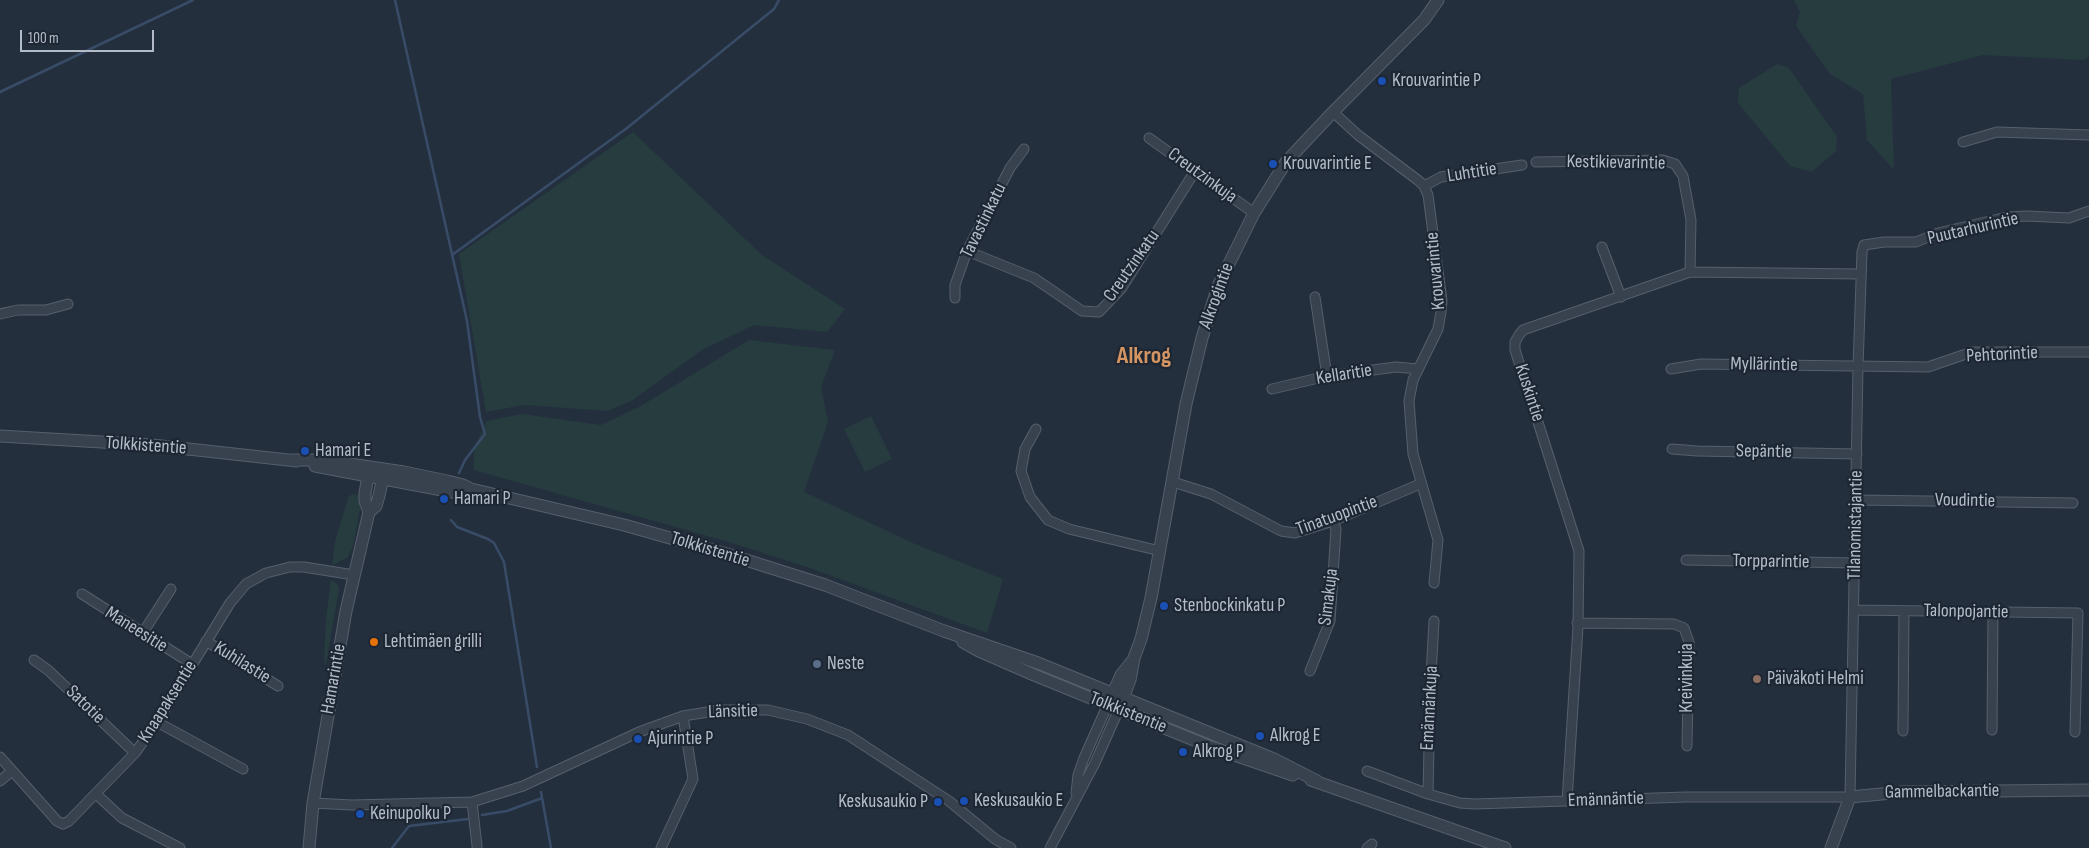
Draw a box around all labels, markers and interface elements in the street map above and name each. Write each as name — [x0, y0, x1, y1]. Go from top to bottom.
scale bar — [22, 20, 156, 52]
text: 100 m — [28, 29, 59, 48]
place label: Krouvarintie P — [1392, 70, 1481, 92]
marker: Krouvarintie P — [1376, 75, 1388, 87]
street label: Creutzinkuja — [1163, 143, 1241, 209]
street label: Kestikievarintie — [1566, 151, 1666, 175]
place label: Krouvarintie E — [1283, 153, 1372, 175]
marker: Krouvarintie E — [1267, 158, 1279, 170]
street label: Luhtitie — [1446, 158, 1498, 188]
street label: Tavastinkatu — [956, 180, 1012, 262]
street label: Puutarhurintie — [1925, 207, 2021, 251]
street label: Creutzinkatu — [1099, 226, 1165, 306]
street label: Krouvarintie — [1421, 231, 1451, 311]
street label: Alkrogintie — [1195, 260, 1239, 332]
street label: Pehtorintie — [1966, 342, 2038, 368]
district label: Alkrog — [1117, 343, 1171, 371]
street label: Myllärintie — [1730, 353, 1798, 377]
street label: Kellaritie — [1314, 359, 1374, 391]
street label: Kuskintie — [1509, 361, 1549, 425]
street label: Tolkkistentie — [105, 432, 187, 460]
place label: Hamari E — [315, 440, 371, 462]
street label: Sepäntie — [1736, 440, 1792, 464]
marker: Hamari E — [299, 445, 311, 457]
street label: Tilanomistajantie — [1844, 470, 1868, 580]
place label: Hamari P — [454, 488, 511, 510]
street label: Voudintie — [1935, 489, 1995, 513]
street label: Tinatuopintie — [1293, 491, 1381, 541]
marker: Hamari P — [438, 493, 450, 505]
street label: Tolkkistentie — [668, 527, 752, 573]
street label: Torpparintie — [1732, 550, 1810, 574]
street label: Simakuja — [1314, 567, 1344, 627]
place label: Stenbockinkatu P — [1174, 595, 1285, 617]
marker: Stenbockinkatu P — [1158, 600, 1170, 612]
street label: Talonpojantie — [1923, 600, 2009, 624]
street label: Maneesitie — [101, 602, 171, 658]
place label: Lehtimäen grilli — [384, 631, 482, 653]
marker: Lehtimäen grilli — [368, 636, 380, 648]
street label: Kuhilastie — [209, 637, 275, 689]
street label: Hamarintie — [317, 642, 351, 716]
street label: Kreivinkuja — [1676, 643, 1698, 713]
place label: Neste — [827, 653, 864, 675]
street label: Knaapaksentie — [134, 656, 202, 748]
marker: Neste — [811, 658, 823, 670]
street label: Emännänkuja — [1416, 665, 1444, 751]
place label: Päiväkoti Helmi — [1767, 668, 1864, 690]
marker: Päiväkoti Helmi — [1751, 673, 1763, 685]
street label: Satotie — [61, 681, 109, 729]
street label: Tolkkistentie — [1086, 687, 1170, 739]
street label: Länsitie — [708, 700, 758, 724]
place label: Alkrog E — [1270, 725, 1321, 747]
place label: Ajurintie P — [648, 728, 713, 750]
marker: Alkrog E — [1254, 730, 1266, 742]
marker: Ajurintie P — [632, 733, 644, 745]
place label: Alkrog P — [1193, 741, 1244, 763]
marker: Alkrog P — [1177, 746, 1189, 758]
street label: Gammelbackantie — [1884, 780, 2000, 804]
street label: Emännäntie — [1568, 787, 1644, 813]
place label: Keskusaukio E — [974, 790, 1063, 812]
place label: Keskusaukio P — [838, 791, 928, 813]
marker: Keskusaukio E — [958, 795, 970, 807]
marker: Keskusaukio P — [932, 796, 944, 808]
place label: Keinupolku P — [370, 803, 451, 825]
marker: Keinupolku P — [354, 808, 366, 820]

